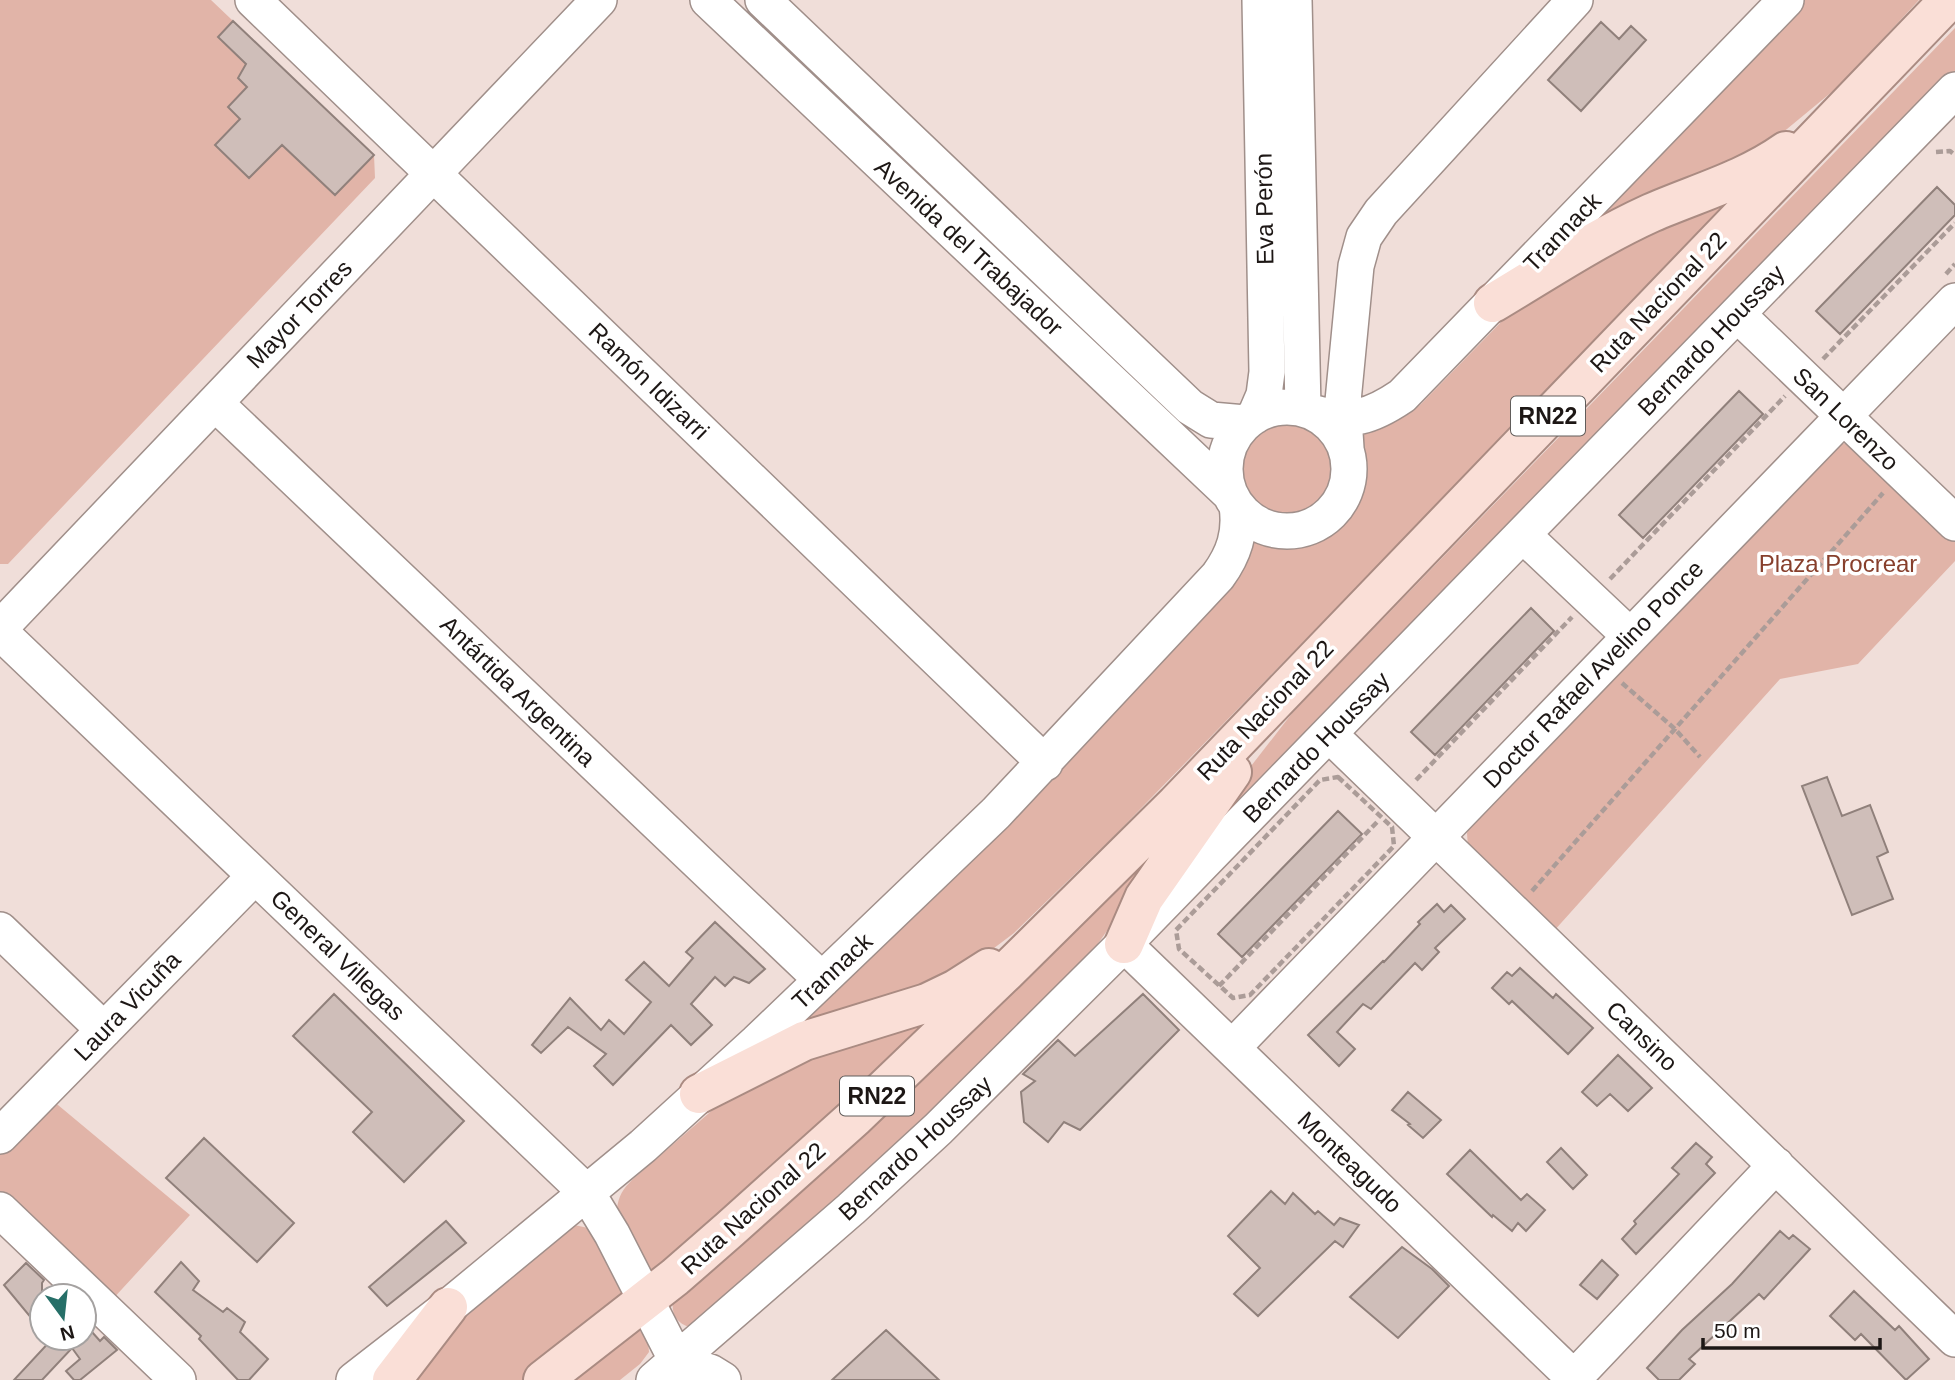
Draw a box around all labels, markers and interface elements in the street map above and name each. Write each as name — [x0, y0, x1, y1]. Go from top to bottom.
street label: Avenida del Trabajador — [870, 153, 1068, 341]
street label: Eva Perón — [1250, 153, 1278, 265]
street label: Trannack — [1518, 186, 1607, 277]
street label: Ruta Nacional 22 — [1584, 226, 1732, 378]
street label: Mayor Torres — [241, 254, 357, 374]
street label: Bernardo Houssay — [1632, 259, 1790, 421]
street label: Ramón Idizarri — [583, 317, 715, 445]
street label: San Lorenzo — [1788, 362, 1904, 476]
road number: RN22 — [1511, 396, 1585, 436]
park label: Plaza Procrear — [1759, 550, 1917, 577]
street label: Doctor Rafael Avelino Ponce — [1477, 555, 1709, 793]
street label: Antártida Argentina — [435, 610, 601, 772]
street label: Ruta Nacional 22 — [1191, 634, 1339, 786]
street label: Bernardo Houssay — [1237, 666, 1395, 828]
street label: General Villegas — [265, 884, 411, 1026]
street label: Trannack — [787, 927, 878, 1015]
street label: Laura Vicuña — [68, 945, 186, 1066]
street label: Cansino — [1601, 996, 1683, 1076]
street label: Bernardo Houssay — [833, 1070, 997, 1226]
road number: RN22 — [840, 1077, 914, 1116]
street label: Monteagudo — [1293, 1106, 1407, 1218]
street label: Ruta Nacional 22 — [676, 1136, 830, 1280]
north arrow — [28, 1282, 98, 1352]
scale bar — [1703, 1306, 1880, 1350]
text: 50 m — [1714, 1319, 1761, 1342]
text: N — [58, 1321, 77, 1345]

